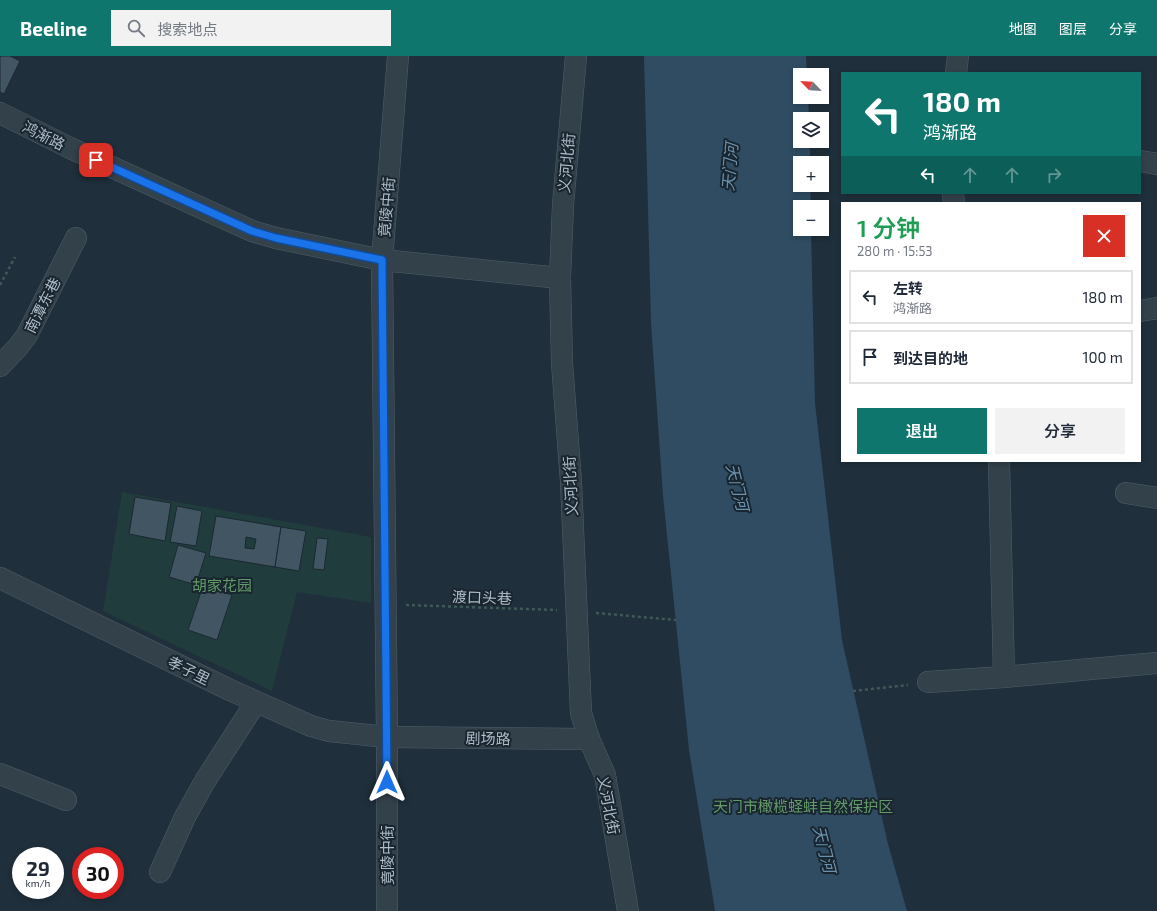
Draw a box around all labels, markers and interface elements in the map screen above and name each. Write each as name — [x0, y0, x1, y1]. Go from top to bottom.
search box — [111, 10, 391, 46]
text: Beeline — [20, 17, 87, 40]
icon: search — [125, 17, 147, 39]
text: 搜索地点 — [157, 20, 217, 38]
text: 地图 — [1009, 20, 1037, 37]
text: 图层 — [1059, 20, 1087, 37]
text: 分享 — [1109, 20, 1137, 37]
north arrow — [793, 68, 829, 104]
map controls — [793, 68, 829, 236]
text: 180 m — [923, 84, 1001, 118]
icon: left — [857, 88, 909, 140]
button: layers — [793, 112, 829, 148]
street label: 鸿渐路 — [20, 117, 68, 153]
text: 鸿渐路 — [923, 121, 977, 143]
street label: 义河北街 — [554, 132, 578, 194]
water label: 天门河 — [717, 139, 741, 192]
pin — [79, 143, 113, 177]
icon: arrive — [85, 149, 107, 171]
button: + — [793, 156, 829, 192]
icon: left — [917, 164, 939, 186]
icon: ahead — [959, 164, 981, 186]
icon: ahead — [1001, 164, 1023, 186]
icon: right — [1043, 164, 1065, 186]
street label: 竟陵中街 — [374, 176, 398, 238]
button: − — [793, 200, 829, 236]
text: 1 分钟 — [857, 213, 920, 242]
button: close — [1083, 215, 1125, 257]
text: 280 m · 15:53 — [857, 243, 933, 259]
street label: 南潭东巷 — [20, 274, 64, 336]
text: 左转 — [893, 279, 923, 297]
icon: left — [859, 286, 881, 308]
text: 180 m — [1082, 288, 1123, 306]
text: 鸿渐路 — [893, 300, 932, 316]
icon: arrive — [859, 346, 881, 368]
text: 100 m — [1082, 348, 1123, 366]
text: 到达目的地 — [893, 349, 968, 367]
button: 退出 — [857, 408, 987, 454]
button: 分享 — [995, 408, 1125, 454]
street label: 义河北街 — [559, 456, 581, 516]
water label: 天门河 — [723, 461, 754, 515]
park label: 胡家花园 — [192, 576, 252, 594]
street label: 渡口头巷 — [452, 587, 512, 607]
street label: 孝子里 — [165, 652, 213, 688]
street label: 剧场路 — [465, 729, 511, 747]
position arrow — [366, 761, 408, 803]
street label: 义河北街 — [594, 774, 624, 836]
park label: 天门市橄榄蛏蚌自然保护区 — [713, 797, 893, 815]
water label: 天门河 — [810, 823, 841, 877]
street label: 竟陵中街 — [378, 825, 396, 885]
speed limit sign: 30 — [72, 847, 124, 899]
text: 29 — [26, 856, 50, 880]
text: km/h — [26, 877, 50, 889]

